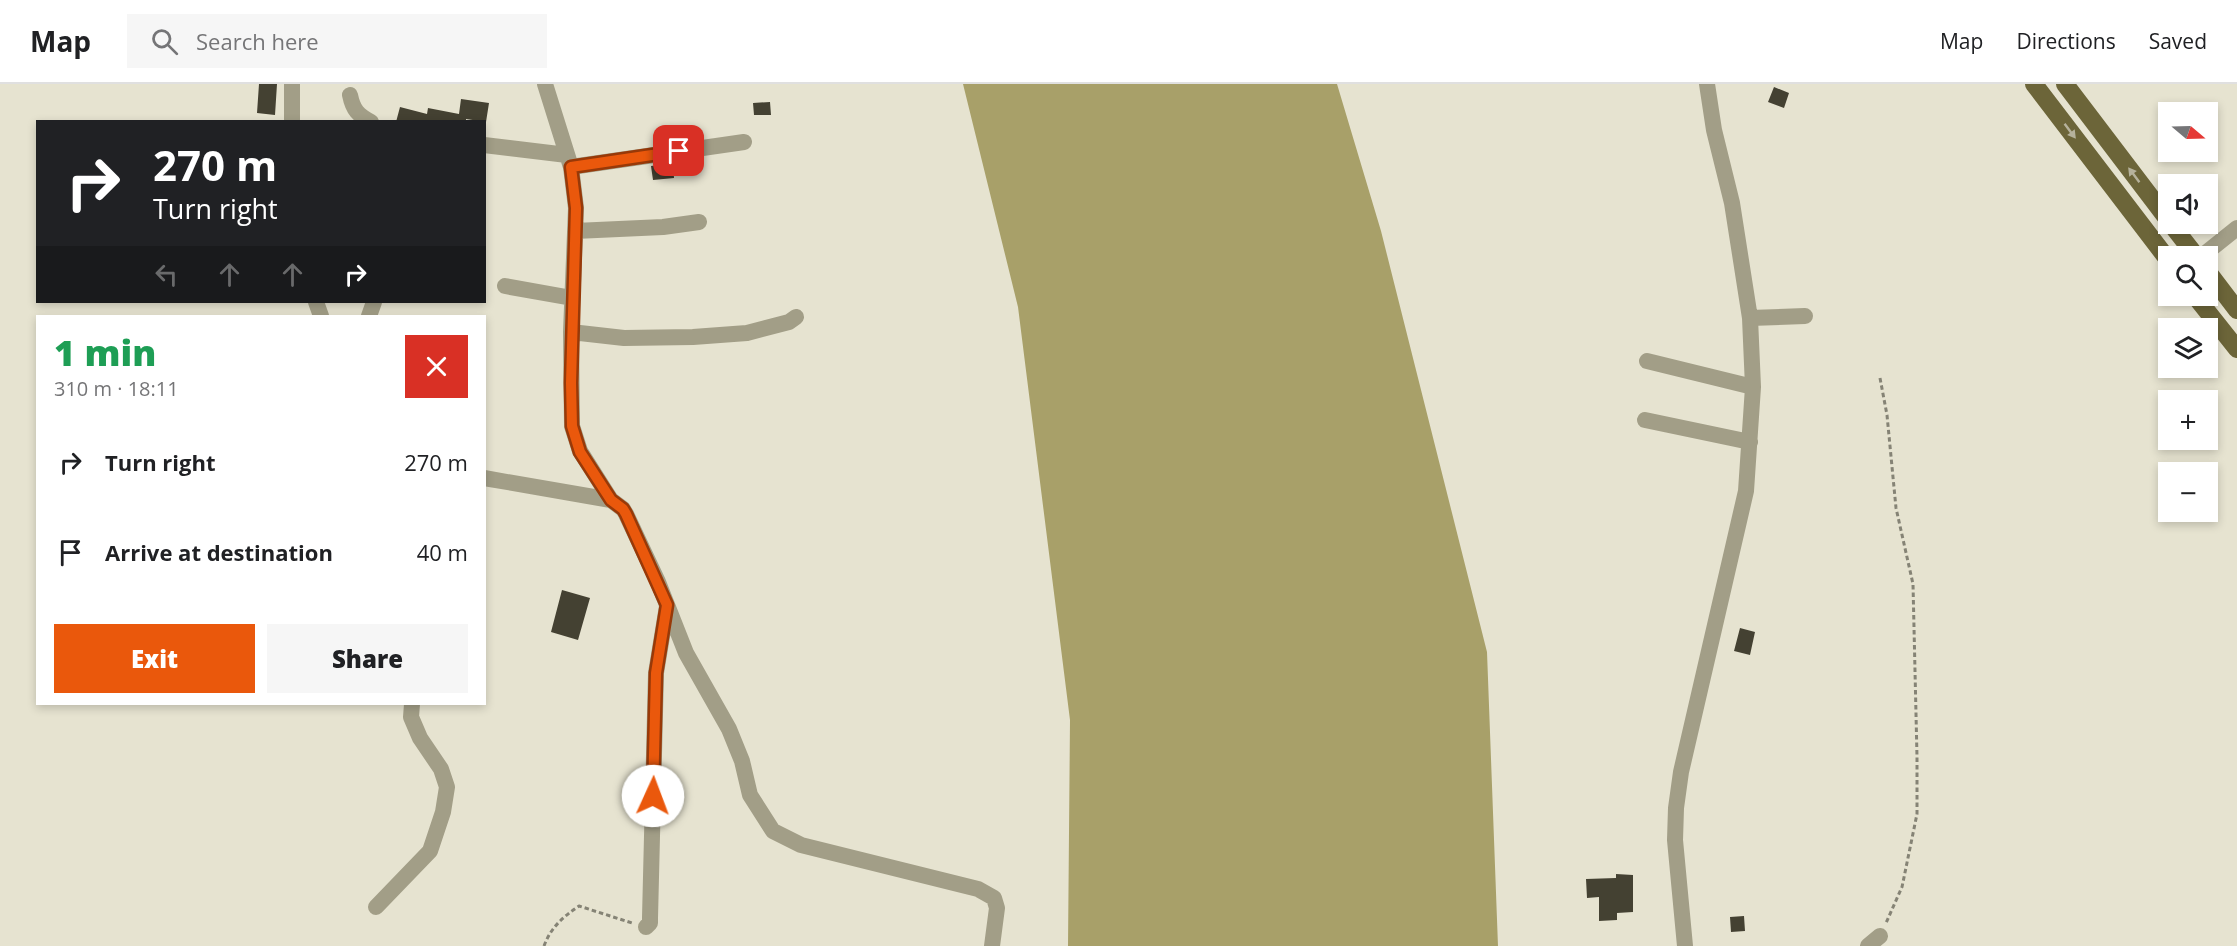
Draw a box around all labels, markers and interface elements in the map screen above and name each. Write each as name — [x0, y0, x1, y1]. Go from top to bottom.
search box — [127, 14, 547, 68]
text: Map — [30, 22, 91, 60]
icon: search — [148, 25, 181, 58]
text: Search here — [196, 26, 319, 56]
text: Map — [1940, 27, 1983, 55]
text: Directions — [2016, 27, 2116, 55]
text: Saved — [2149, 27, 2207, 55]
north arrow — [2158, 102, 2218, 162]
map controls — [2158, 102, 2218, 522]
one-way arrow — [2063, 123, 2075, 138]
pin — [653, 125, 704, 176]
icon: arrive — [662, 134, 695, 167]
text: 270 m — [153, 136, 277, 193]
icon: right — [54, 144, 132, 222]
one-way arrow — [2128, 167, 2140, 182]
button: sound — [2158, 174, 2218, 234]
text: Turn right — [153, 190, 278, 227]
button: search — [2158, 246, 2218, 306]
icon: left — [150, 258, 183, 291]
icon: ahead — [213, 258, 246, 291]
icon: ahead — [276, 258, 309, 291]
icon: right — [339, 258, 372, 291]
button: layers — [2158, 318, 2218, 378]
text: 1 min — [54, 328, 156, 377]
button: close — [405, 335, 468, 398]
text: 310 m · 18:11 — [54, 375, 179, 402]
button: + — [2158, 390, 2218, 450]
icon: right — [54, 446, 87, 479]
text: Turn right — [105, 447, 216, 477]
text: 270 m — [404, 447, 468, 477]
button: − — [2158, 462, 2218, 522]
icon: arrive — [54, 536, 87, 569]
text: Arrive at destination — [105, 537, 333, 567]
text: 40 m — [417, 537, 468, 567]
button: Exit — [54, 624, 255, 693]
button: Share — [267, 624, 468, 693]
position arrow — [621, 764, 685, 828]

